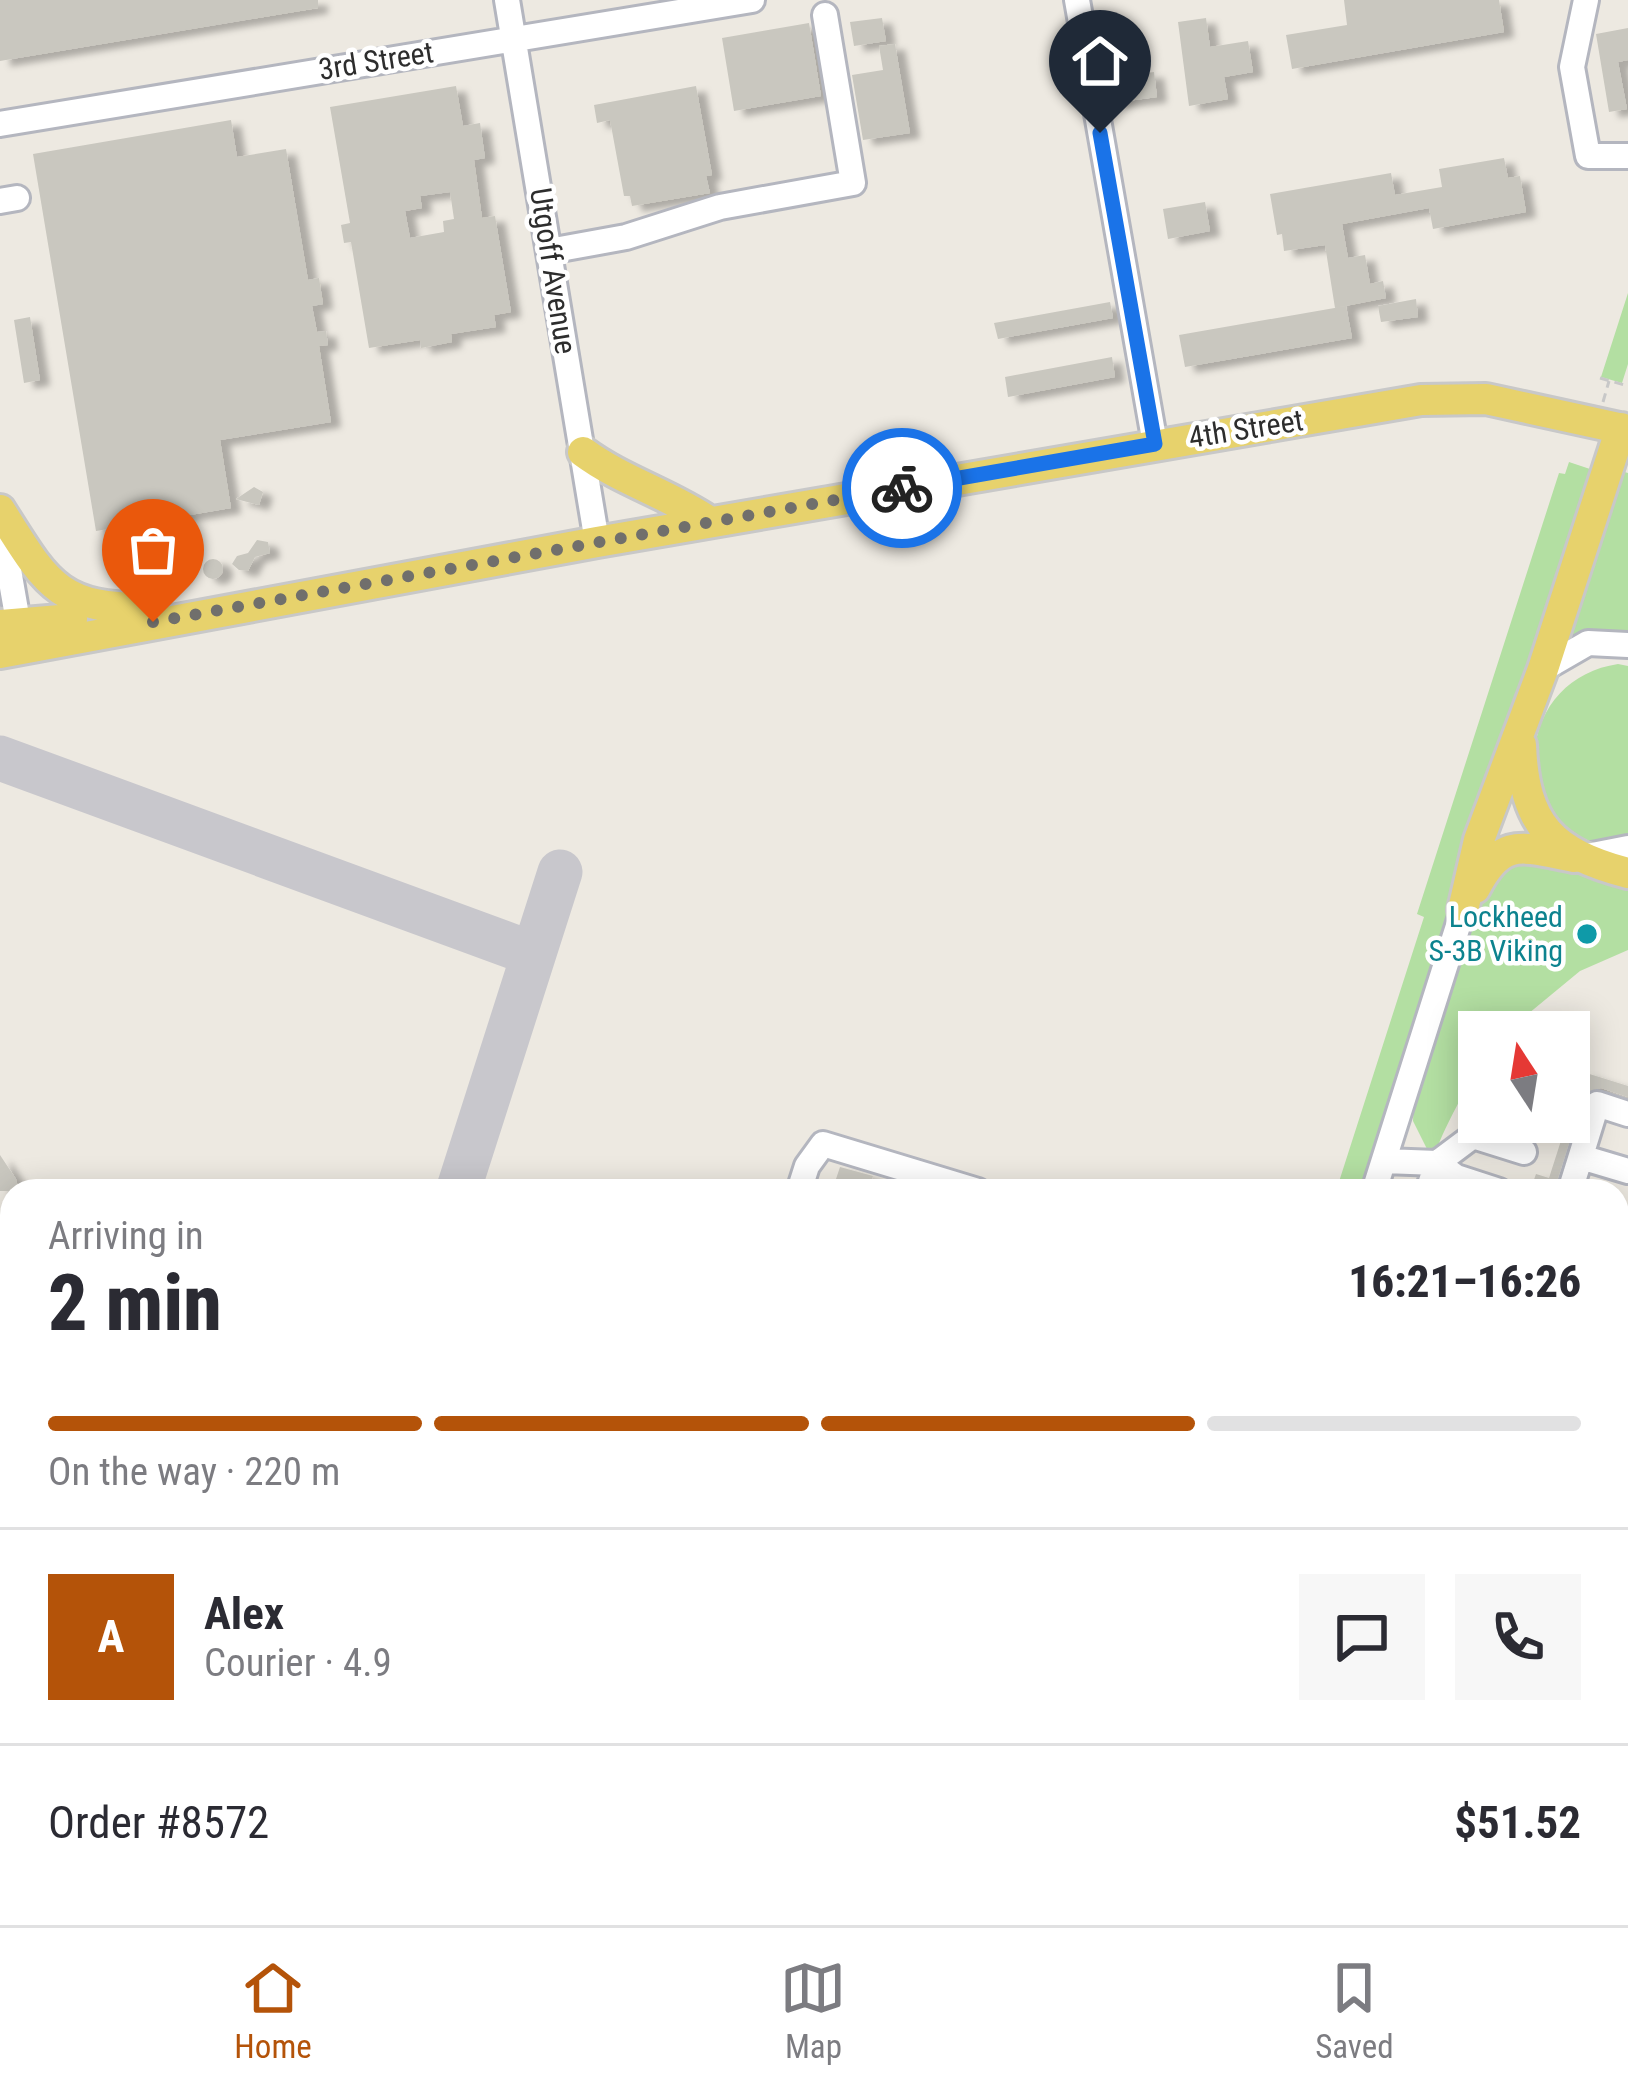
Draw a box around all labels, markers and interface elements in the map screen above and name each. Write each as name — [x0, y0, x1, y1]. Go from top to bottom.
pin — [1049, 10, 1151, 133]
icon: home — [1067, 28, 1133, 94]
street label: 3rd Street — [316, 34, 436, 87]
street label: Utgoff Avenue — [523, 185, 584, 357]
street label: 4th Street — [1186, 402, 1306, 455]
courier — [842, 428, 962, 548]
icon: bike — [869, 455, 935, 521]
pin — [102, 499, 204, 622]
icon: bag — [120, 517, 186, 583]
place label: Lockheed S-3B Viking — [1428, 899, 1563, 968]
marker: Lockheed S-3B Viking — [1574, 921, 1600, 947]
north arrow — [1458, 1011, 1590, 1143]
map controls — [1458, 1011, 1590, 1143]
text: Arriving in — [48, 1213, 204, 1259]
text: 16:21–16:26 — [1348, 1255, 1581, 1308]
text: 2 min — [48, 1258, 222, 1349]
text: On the way · 220 m — [48, 1449, 340, 1495]
button: chat — [1299, 1574, 1425, 1700]
button: phone — [1455, 1574, 1581, 1700]
text: Alex — [204, 1587, 284, 1640]
text: A — [98, 1610, 124, 1663]
text: Courier · 4.9 — [204, 1640, 392, 1686]
text: Order #8572 — [48, 1796, 269, 1849]
text: $51.52 — [1454, 1796, 1581, 1849]
tab: Home — [234, 1955, 312, 2066]
tab: Map — [780, 1955, 846, 2066]
tab: Saved — [1315, 1955, 1394, 2066]

